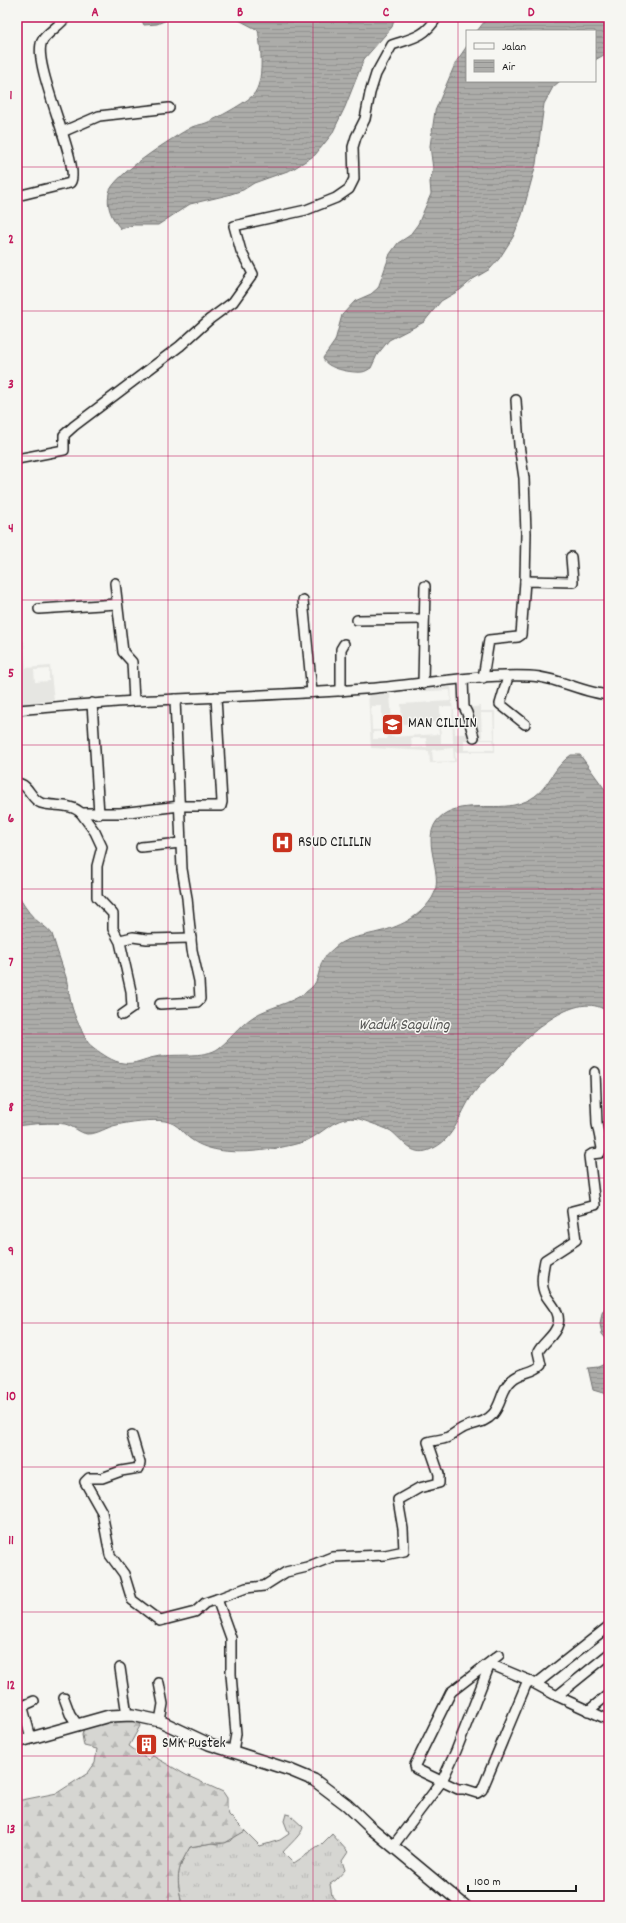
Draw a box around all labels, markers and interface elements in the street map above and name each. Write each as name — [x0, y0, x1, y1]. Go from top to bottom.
text: A — [91, 4, 99, 23]
text: B — [237, 4, 243, 23]
text: C — [383, 4, 390, 23]
text: D — [528, 4, 535, 23]
legend — [466, 30, 596, 82]
text: Jalan — [502, 39, 526, 56]
text: Air — [502, 59, 516, 76]
text: 1 — [10, 87, 13, 106]
text: 2 — [8, 231, 14, 250]
text: 3 — [8, 376, 14, 395]
text: 4 — [8, 520, 14, 539]
text: 5 — [8, 665, 14, 684]
school or university icon: MAN CILILIN — [380, 711, 406, 737]
place label: MAN CILILIN — [408, 713, 477, 735]
text: 6 — [8, 810, 15, 829]
hospital icon: RSUD CILILIN — [269, 830, 295, 856]
place label: RSUD CILILIN — [298, 832, 371, 854]
text: 7 — [9, 954, 14, 973]
water label: Waduk Saguling — [359, 1014, 450, 1037]
text: 8 — [8, 1099, 14, 1118]
text: 9 — [8, 1243, 14, 1262]
text: 10 — [6, 1388, 16, 1407]
text: 11 — [8, 1532, 14, 1551]
text: 12 — [7, 1677, 16, 1696]
building icon: SMK Pustek — [133, 1731, 159, 1757]
place label: SMK Pustek — [162, 1733, 226, 1755]
text: 13 — [7, 1821, 16, 1840]
scale bar — [468, 1867, 576, 1893]
text: 100 m — [474, 1874, 501, 1891]

